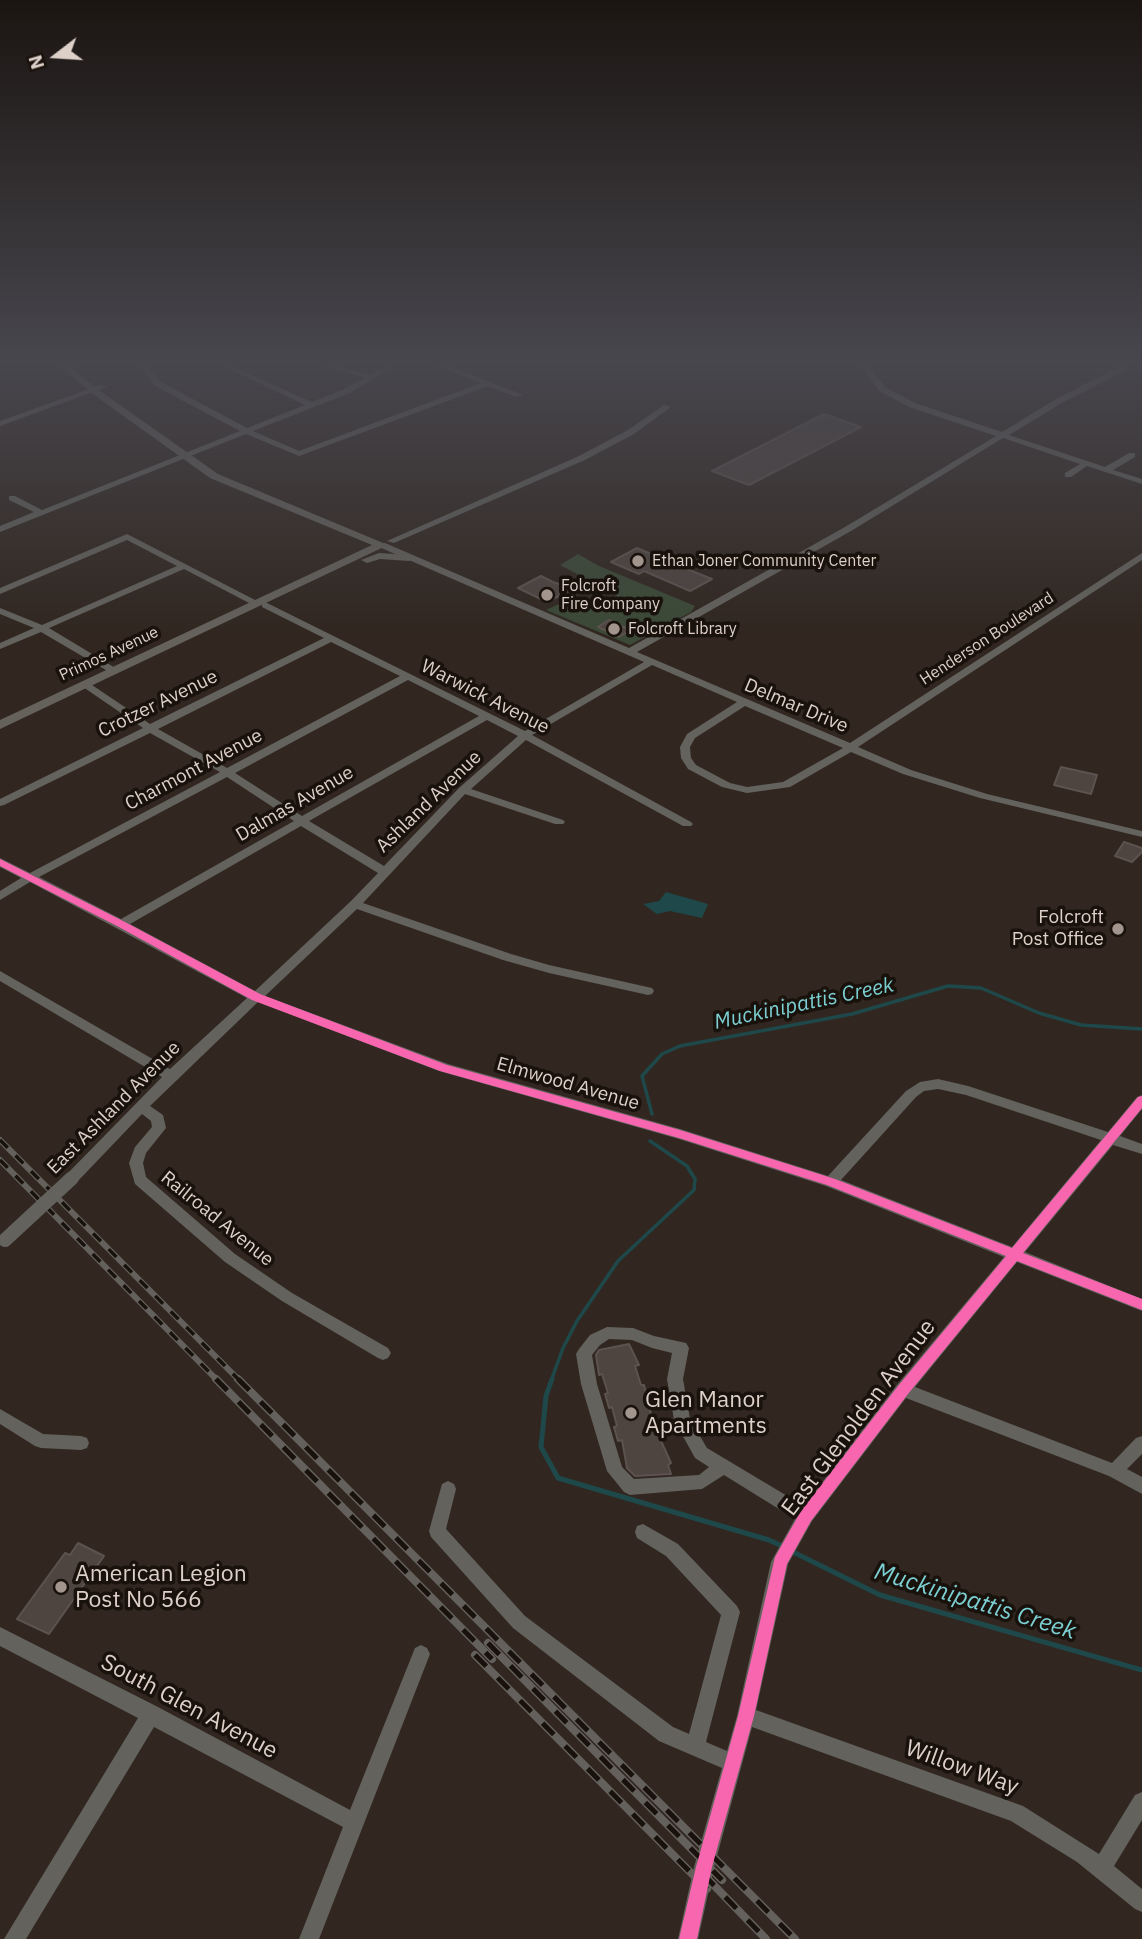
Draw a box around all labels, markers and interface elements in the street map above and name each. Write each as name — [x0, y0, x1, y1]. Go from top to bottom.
north arrow — [21, 21, 91, 91]
text: N — [22, 52, 49, 72]
place label: Ethan Joner Community Center — [652, 551, 876, 571]
marker: Ethan Joner Community Center — [630, 553, 646, 569]
place label: Folcroft Fire Company — [561, 576, 660, 614]
marker: Folcroft Fire Company — [539, 587, 555, 603]
street label: Henderson Boulevard — [917, 589, 1057, 689]
place label: Folcroft Library — [628, 619, 737, 639]
marker: Folcroft Library — [606, 621, 622, 637]
street label: Primos Avenue — [56, 623, 162, 685]
street label: Warwick Avenue — [417, 655, 553, 739]
street label: Crotzer Avenue — [95, 665, 221, 743]
street label: Delmar Drive — [741, 674, 851, 738]
street label: Charmont Avenue — [121, 724, 267, 816]
street label: Ashland Avenue — [372, 746, 486, 858]
street label: Dalmas Avenue — [232, 761, 358, 847]
place label: Folcroft Post Office — [1012, 907, 1104, 951]
marker: Folcroft Post Office — [1110, 921, 1126, 937]
water label: Muckinipattis Creek — [712, 973, 896, 1035]
street label: East Ashland Avenue — [43, 1037, 185, 1179]
street label: Elmwood Avenue — [494, 1053, 642, 1115]
street label: Railroad Avenue — [156, 1167, 278, 1271]
street label: East Glenolden Avenue — [776, 1314, 942, 1522]
place label: Glen Manor Apartments — [645, 1386, 767, 1440]
marker: Glen Manor Apartments — [623, 1405, 639, 1421]
water label: Muckinipattis Creek — [871, 1558, 1079, 1646]
place label: American Legion Post No 566 — [75, 1560, 247, 1614]
marker: American Legion Post No 566 — [53, 1579, 69, 1595]
street label: South Glen Avenue — [96, 1649, 282, 1765]
street label: Willow Way — [902, 1735, 1022, 1801]

